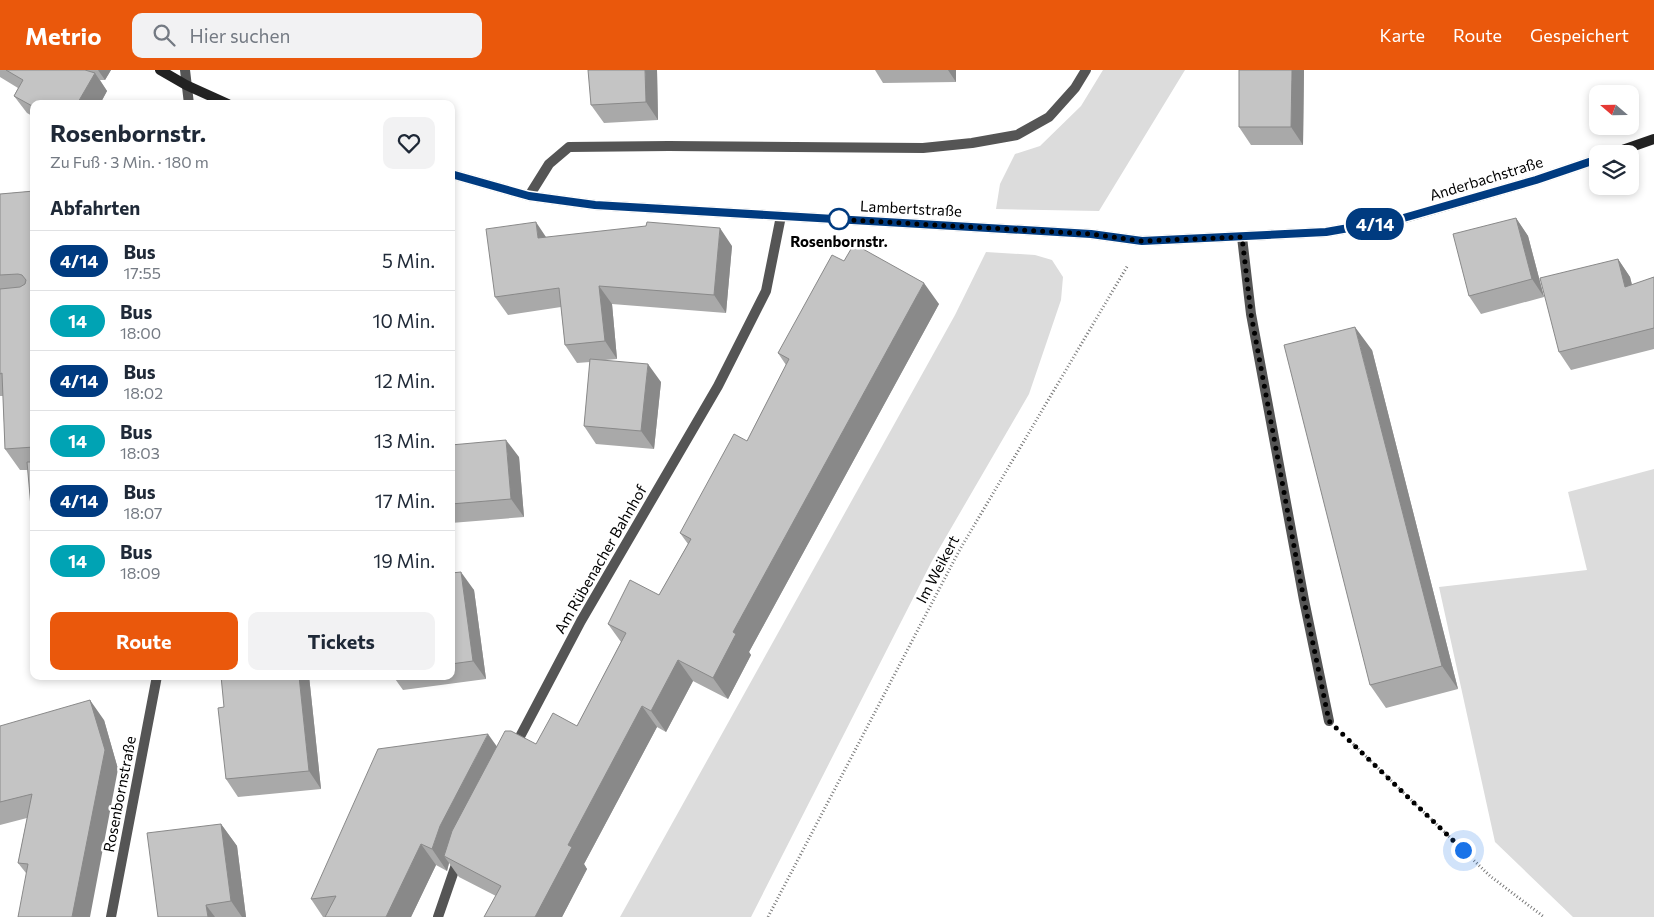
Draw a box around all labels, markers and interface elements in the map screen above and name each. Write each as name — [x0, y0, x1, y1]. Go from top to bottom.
search box — [132, 13, 482, 58]
text: Metrio — [25, 21, 102, 50]
icon: search — [150, 21, 178, 49]
text: Hier suchen — [190, 24, 290, 47]
text: Karte — [1380, 24, 1425, 46]
text: Route — [1453, 24, 1502, 46]
text: Gespeichert — [1530, 24, 1629, 46]
north arrow — [1589, 85, 1639, 135]
map controls — [1589, 85, 1639, 195]
button: heart — [383, 117, 435, 169]
text: Rosenbornstr. — [50, 118, 206, 147]
button: layers — [1589, 145, 1639, 195]
text: Zu Fuß · 3 Min. · 180 m — [50, 152, 209, 171]
street label: Anderbachstraße — [1427, 152, 1545, 204]
text: Abfahrten — [50, 196, 140, 219]
street label: Lambertstraße — [860, 196, 963, 220]
marker: Rosenbornstr. — [828, 208, 850, 230]
line badge: 4/14 — [1340, 208, 1410, 240]
text: 4/14 — [1356, 213, 1394, 235]
place label: Rosenbornstr. — [790, 232, 888, 250]
text: Bus — [123, 240, 156, 263]
text: 5 Min. — [382, 249, 435, 272]
text: 4/14 — [60, 250, 98, 272]
text: 17:55 — [123, 263, 161, 282]
text: Bus — [120, 300, 152, 323]
text: 10 Min. — [372, 309, 435, 332]
text: 14 — [68, 310, 87, 332]
text: 18:00 — [120, 323, 161, 342]
text: Bus — [123, 360, 156, 383]
text: 12 Min. — [374, 369, 435, 392]
text: 4/14 — [60, 370, 98, 392]
text: 18:02 — [123, 383, 163, 402]
text: Bus — [120, 420, 152, 443]
text: 13 Min. — [374, 429, 435, 452]
text: 14 — [68, 430, 87, 452]
text: 18:03 — [120, 443, 160, 462]
text: Bus — [123, 480, 156, 503]
street label: Am Rübenacher Bahnhof — [550, 481, 650, 637]
text: 17 Min. — [375, 489, 435, 512]
text: 4/14 — [60, 490, 98, 512]
text: 18:07 — [123, 503, 163, 522]
street label: Im Weikert — [912, 532, 962, 606]
text: Bus — [120, 540, 152, 563]
text: 19 Min. — [373, 549, 435, 572]
text: 14 — [68, 550, 87, 572]
text: 18:09 — [120, 563, 160, 582]
button: Route — [50, 612, 238, 670]
button: Tickets — [248, 612, 435, 670]
street label: Rosenbornstraße — [99, 734, 139, 854]
your location — [1451, 838, 1476, 863]

